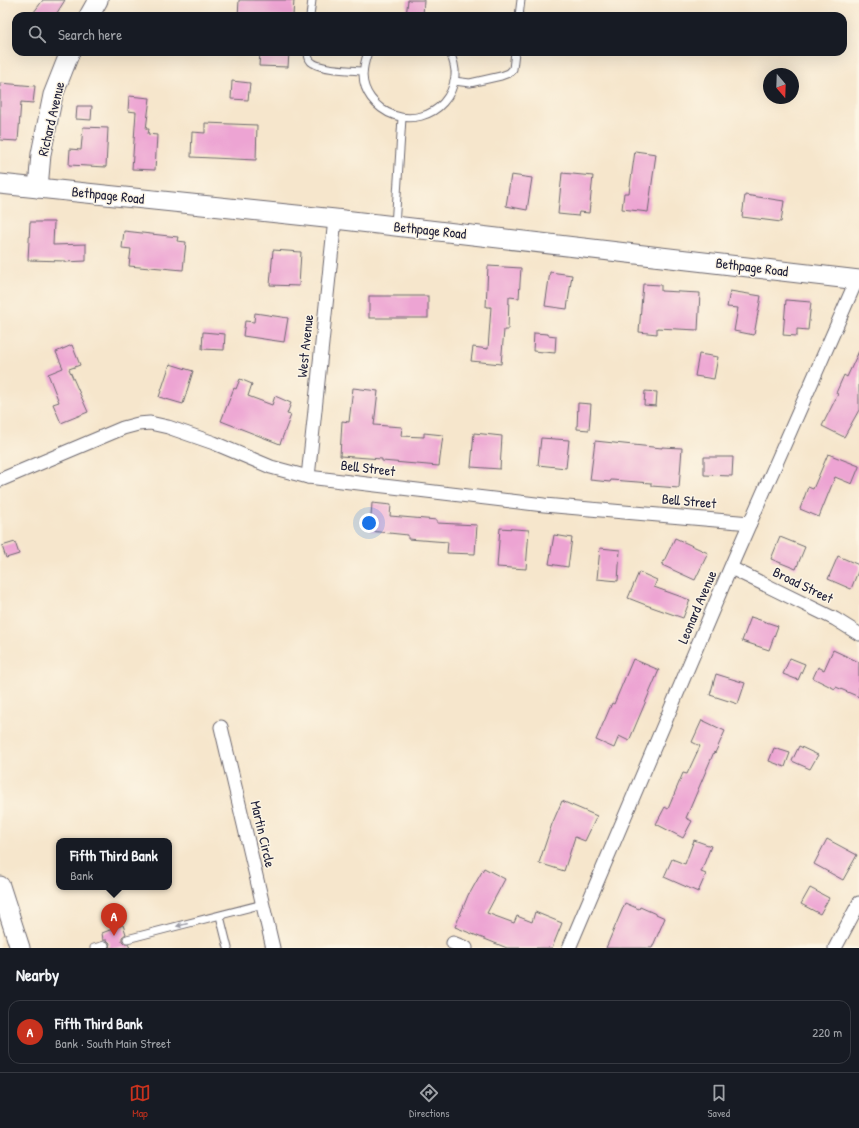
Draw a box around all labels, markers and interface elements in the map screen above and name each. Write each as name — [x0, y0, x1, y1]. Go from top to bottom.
search box — [12, 12, 847, 56]
icon: search — [26, 23, 48, 45]
text: Search here — [58, 24, 122, 45]
north arrow — [763, 68, 799, 104]
street label: Richard Avenue — [33, 79, 68, 158]
street label: Bethpage Road — [71, 181, 146, 209]
street label: Bethpage Road — [393, 216, 468, 244]
street label: Bethpage Road — [715, 253, 790, 281]
street label: West Avenue — [292, 313, 317, 378]
street label: Bell Street — [340, 455, 396, 480]
street label: Bell Street — [661, 489, 717, 512]
your location — [359, 513, 379, 533]
street label: Broad Street — [770, 562, 837, 607]
street label: Leonard Avenue — [673, 567, 721, 646]
street label: Martin Circle — [247, 799, 280, 869]
popup — [56, 838, 172, 890]
text: Fifth Third Bank — [70, 845, 158, 866]
text: Bank — [70, 866, 93, 884]
pin: A — [101, 903, 127, 936]
one-way arrow — [176, 923, 188, 929]
text: Nearby — [16, 963, 59, 986]
text: Fifth Third Bank — [55, 1013, 143, 1034]
text: A — [27, 1023, 33, 1041]
text: 220 m — [812, 1023, 842, 1041]
text: Bank · South Main Street — [55, 1034, 171, 1052]
tab: Map — [129, 1082, 151, 1120]
tab: Directions — [409, 1082, 450, 1120]
tab: Saved — [708, 1082, 730, 1120]

